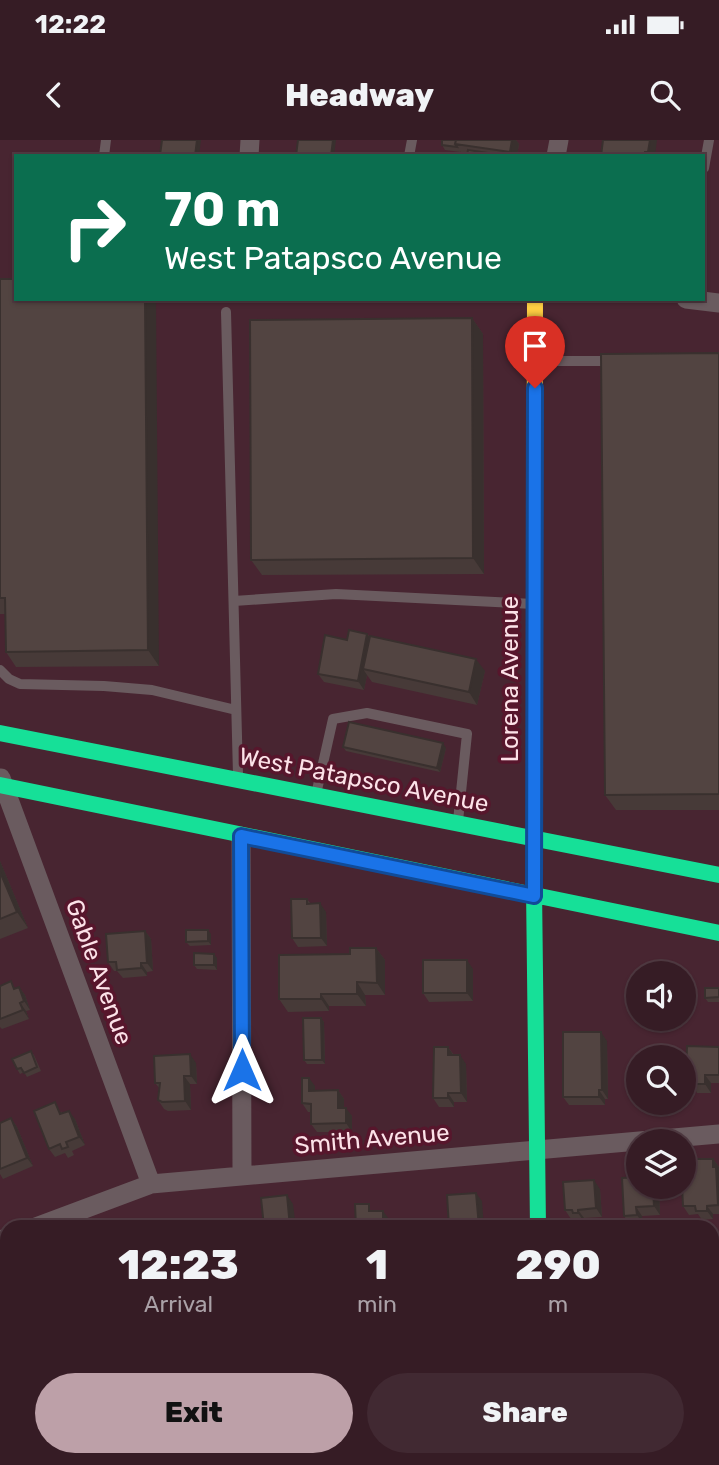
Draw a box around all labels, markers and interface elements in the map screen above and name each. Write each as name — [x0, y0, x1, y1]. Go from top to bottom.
text: 12:22 — [35, 9, 106, 40]
icon: back — [35, 76, 73, 114]
text: Headway — [285, 76, 434, 114]
icon: search — [646, 76, 684, 114]
text: 70 m — [164, 180, 281, 238]
icon: right — [49, 182, 140, 273]
text: West Patapsco Avenue — [164, 239, 502, 277]
pin — [505, 316, 565, 388]
icon: arrive — [516, 327, 554, 365]
street label: Lorena Avenue — [496, 596, 524, 762]
street label: West Patapsco Avenue — [237, 742, 491, 818]
street label: Gable Avenue — [60, 896, 138, 1048]
map controls — [626, 961, 696, 1199]
button: sound — [626, 961, 696, 1031]
position arrow — [205, 1033, 279, 1107]
button: search — [626, 1045, 696, 1115]
street label: Smith Avenue — [293, 1118, 451, 1160]
button: layers — [626, 1129, 696, 1199]
text: 12:23 — [118, 1240, 239, 1290]
text: 1 — [366, 1240, 388, 1290]
text: 290 — [515, 1240, 601, 1290]
text: Arrival — [144, 1290, 213, 1318]
text: min — [357, 1290, 397, 1318]
text: m — [548, 1290, 568, 1318]
button: Exit — [35, 1373, 353, 1453]
button: Share — [367, 1373, 684, 1453]

